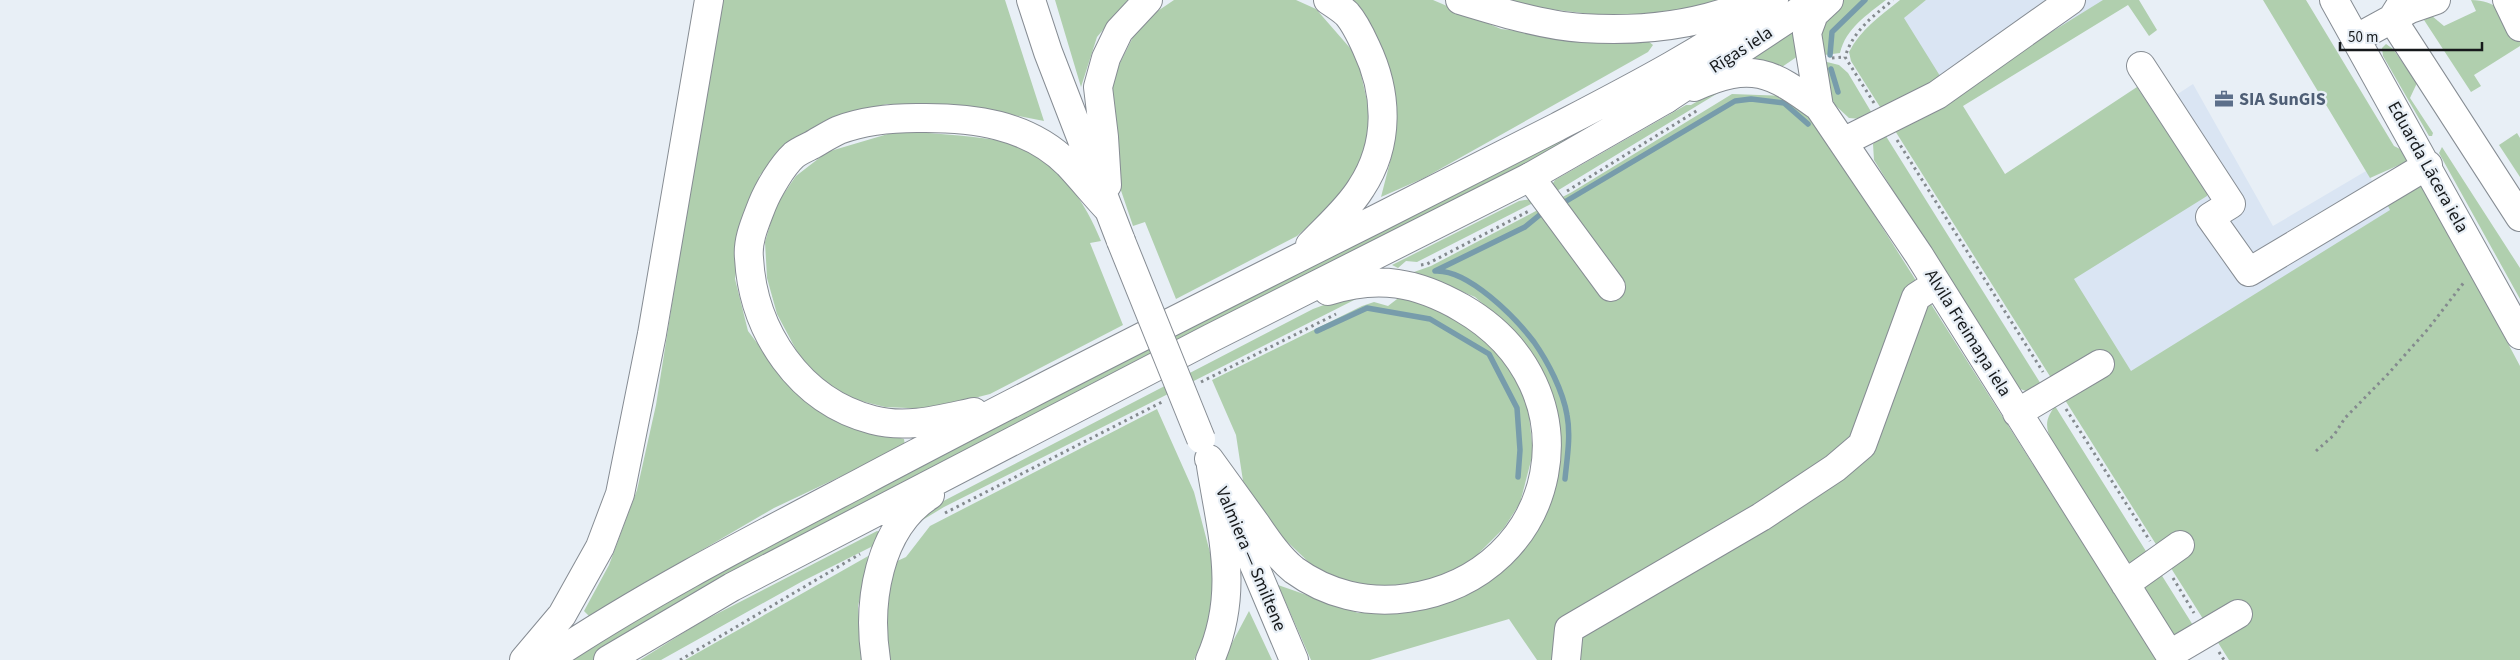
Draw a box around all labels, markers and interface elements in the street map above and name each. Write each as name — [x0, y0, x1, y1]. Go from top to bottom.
street label: Rīgas iela — [1705, 20, 1777, 80]
scale bar — [2340, 20, 2482, 52]
text: 50 m — [2348, 27, 2378, 48]
place label: SIA SunGIS — [2239, 87, 2326, 112]
office icon: SIA SunGIS — [2213, 88, 2235, 110]
street label: Eduarda Lācera iela — [2381, 97, 2475, 237]
street label: Alvila Freimaņa iela — [1919, 264, 2017, 402]
street label: Valmiera — Smiltene — [1209, 483, 1293, 635]

